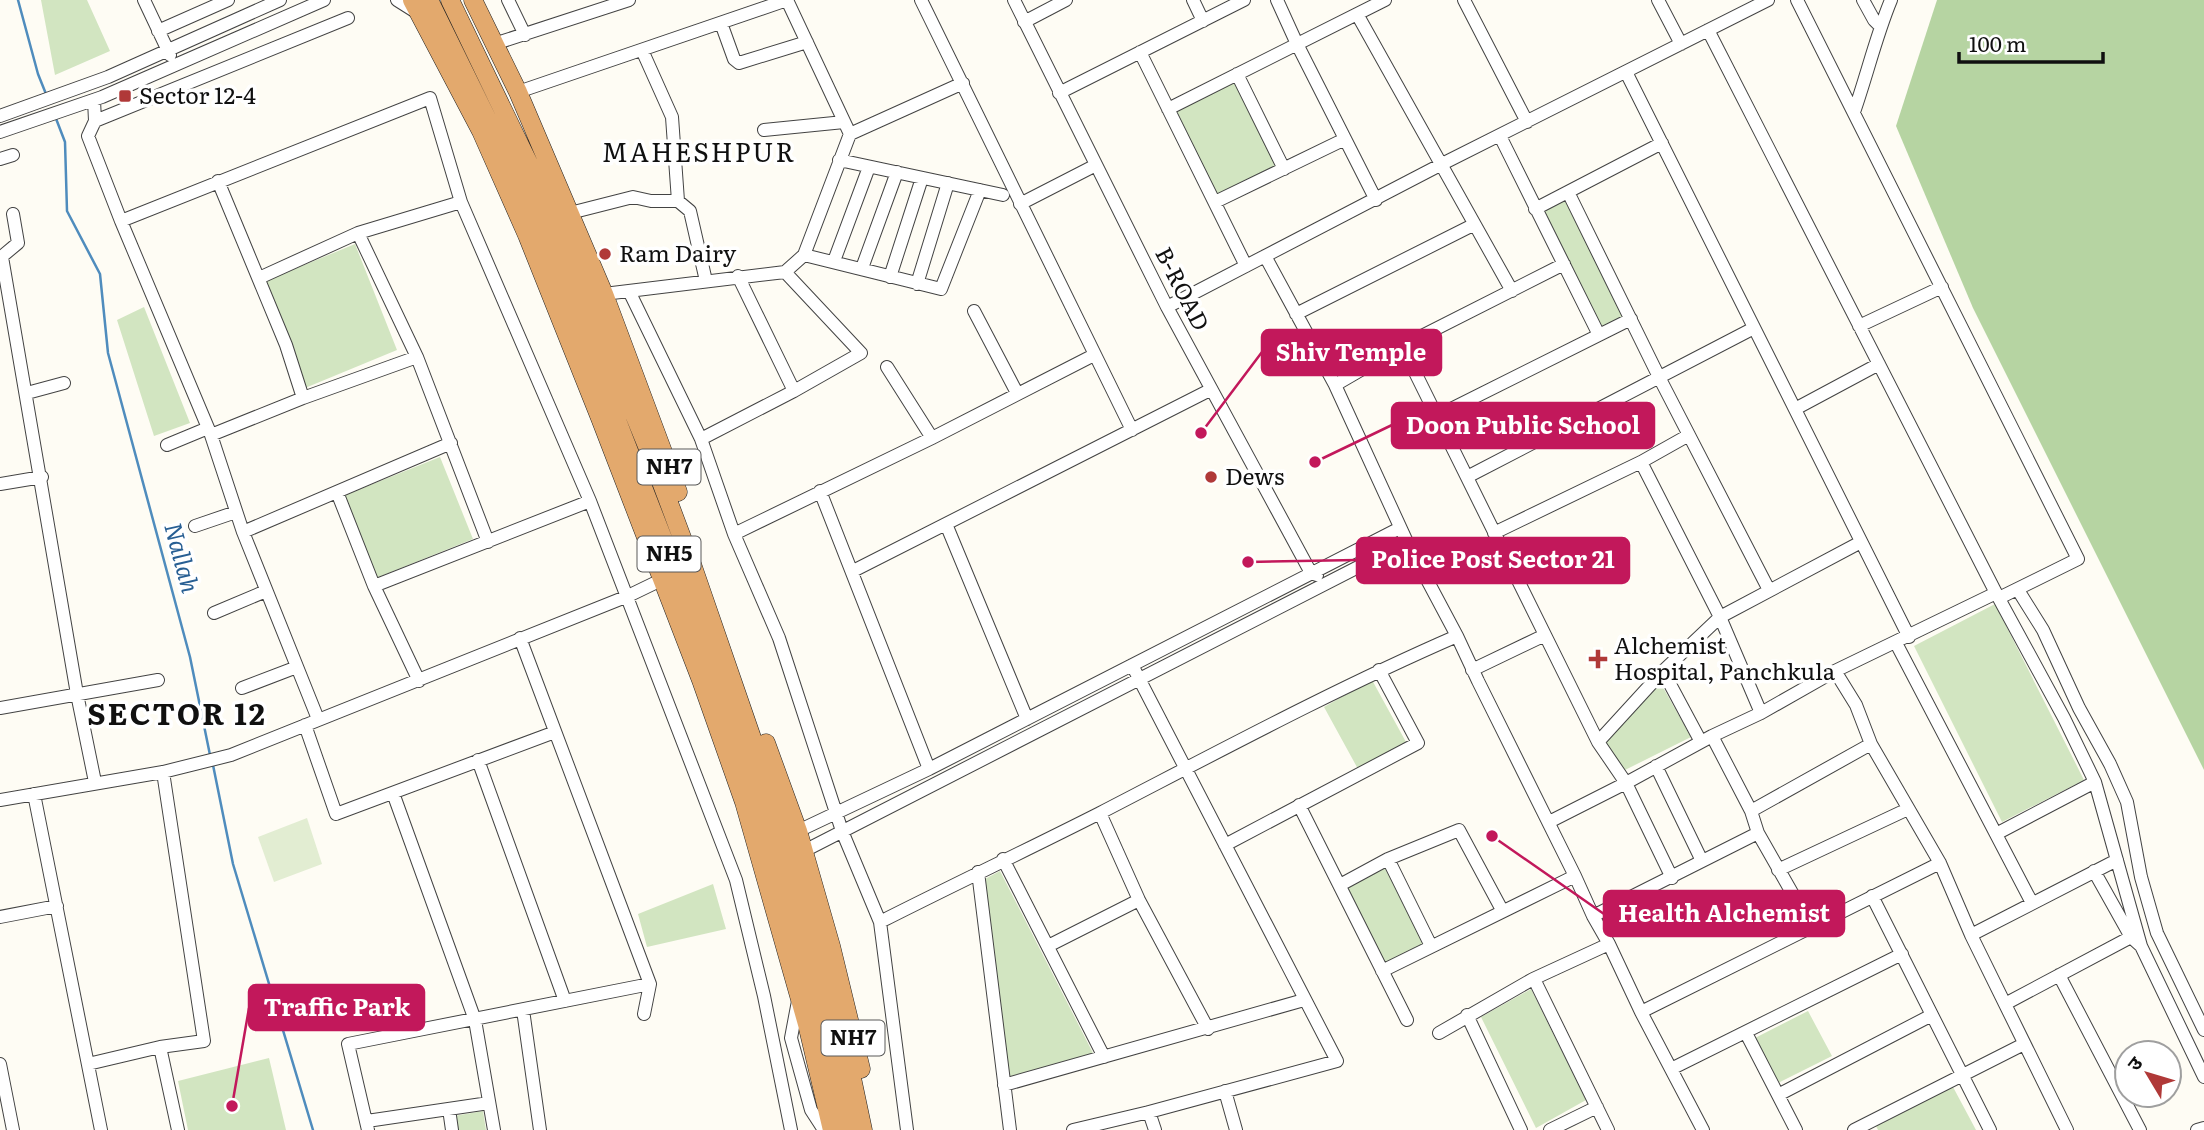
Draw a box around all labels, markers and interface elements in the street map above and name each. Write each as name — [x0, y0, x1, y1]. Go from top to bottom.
scale bar — [1959, 21, 2102, 65]
text: 100 m — [1969, 27, 2026, 58]
place label: Sector 12-4 — [139, 77, 256, 111]
marker: Sector 12-4 — [117, 88, 133, 104]
district label: MAHESHPUR — [602, 131, 796, 170]
place label: Ram Dairy — [619, 235, 737, 269]
street label: B-ROAD — [1148, 240, 1219, 336]
marker: Ram Dairy — [597, 246, 613, 262]
callout: Shiv Temple — [1262, 330, 1441, 375]
text: Shiv Temple — [1276, 333, 1426, 368]
callout: Doon Public School — [1392, 403, 1654, 448]
text: Doon Public School — [1406, 406, 1641, 441]
road number: NH7 — [638, 449, 700, 484]
place label: Dews — [1225, 458, 1284, 492]
marker: Dews — [1203, 469, 1219, 485]
water label: Nallah — [157, 518, 210, 596]
road number: NH5 — [638, 536, 700, 572]
callout: Police Post Sector 21 — [1357, 538, 1629, 583]
text: Police Post Sector 21 — [1371, 540, 1615, 575]
place label: Alchemist Hospital, Panchkula — [1614, 627, 1836, 687]
marker: Alchemist Hospital, Panchkula — [1588, 649, 1608, 669]
district label: SECTOR 12 — [87, 690, 267, 734]
callout: Health Alchemist — [1604, 891, 1844, 936]
text: Health Alchemist — [1618, 894, 1831, 929]
callout: Traffic Park — [249, 985, 424, 1030]
text: Traffic Park — [264, 988, 411, 1023]
road number: NH7 — [822, 1020, 884, 1056]
north arrow — [2113, 1039, 2183, 1109]
text: उ — [2119, 1049, 2149, 1076]

